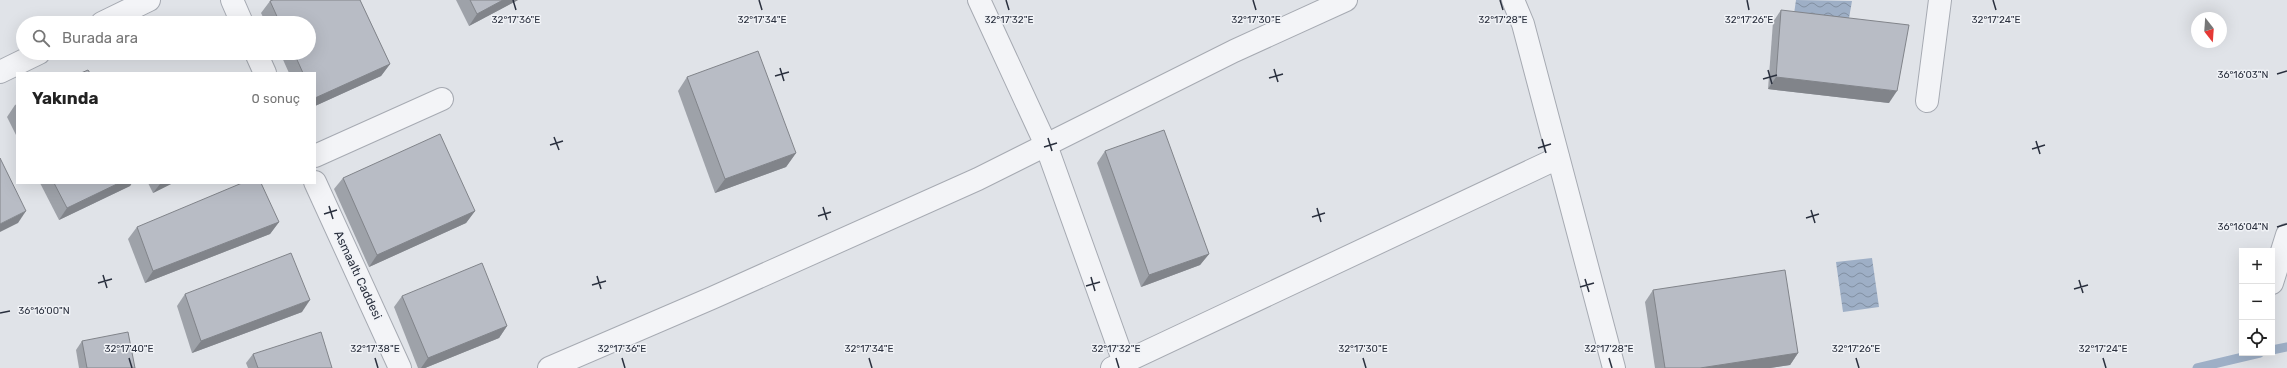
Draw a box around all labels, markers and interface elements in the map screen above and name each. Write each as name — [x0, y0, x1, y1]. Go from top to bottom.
north arrow — [2191, 12, 2227, 48]
text: 32°17'36"E — [492, 14, 540, 26]
text: 32°17'34"E — [737, 14, 787, 26]
text: 32°17'32"E — [984, 14, 1034, 26]
text: 32°17'30"E — [1231, 14, 1281, 26]
text: 32°17'28"E — [1478, 14, 1528, 26]
text: 32°17'26"E — [1725, 14, 1773, 26]
text: 32°17'24"E — [1972, 14, 2020, 26]
search box — [16, 16, 316, 60]
icon: search — [30, 27, 52, 49]
text: Burada ara — [62, 29, 138, 47]
text: 36°16'03"N — [2217, 69, 2269, 81]
text: Yakında — [32, 88, 98, 108]
text: 0 sonuç — [252, 91, 300, 106]
text: 36°16'04"N — [2217, 221, 2269, 233]
street label: Asmaaltı Caddesi — [331, 228, 385, 322]
map controls — [2239, 248, 2275, 356]
button: + — [2239, 248, 2275, 284]
button: − — [2239, 284, 2275, 320]
text: 36°16'00"N — [18, 305, 70, 317]
button: locate — [2239, 320, 2275, 356]
text: 32°17'40"E — [104, 343, 154, 355]
text: 32°17'38"E — [350, 343, 400, 355]
text: 32°17'36"E — [598, 343, 646, 355]
text: 32°17'34"E — [844, 343, 894, 355]
text: 32°17'32"E — [1091, 343, 1141, 355]
text: 32°17'30"E — [1338, 343, 1388, 355]
text: 32°17'28"E — [1584, 343, 1634, 355]
text: 32°17'26"E — [1832, 343, 1880, 355]
text: 32°17'24"E — [2079, 343, 2127, 355]

